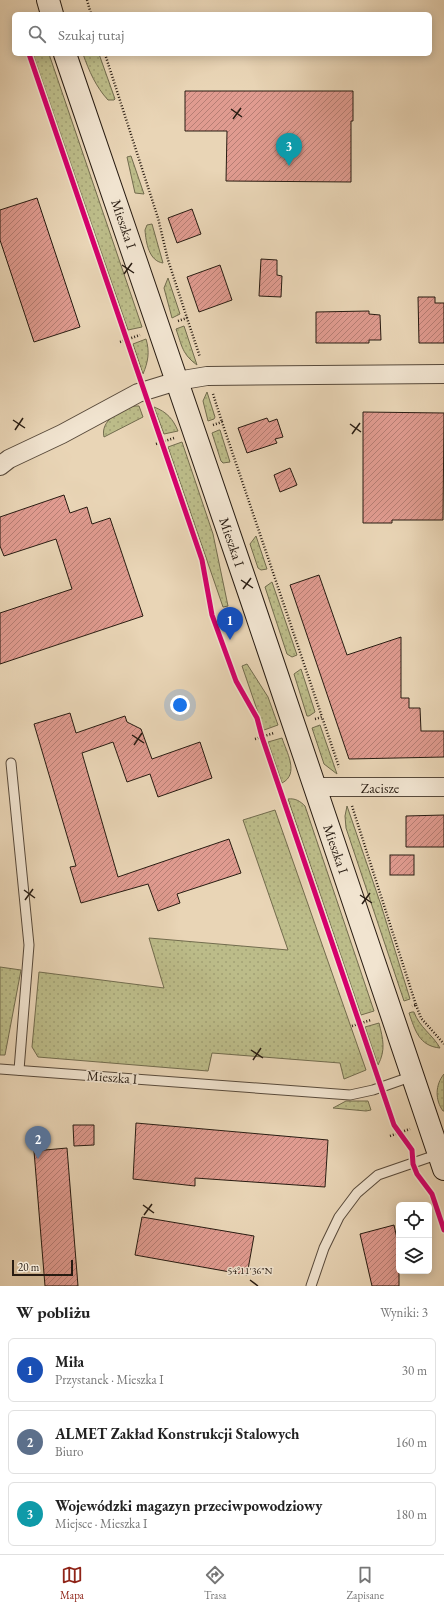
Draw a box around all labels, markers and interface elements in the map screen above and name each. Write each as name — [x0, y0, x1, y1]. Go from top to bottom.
search box — [12, 12, 432, 56]
icon: search — [26, 23, 48, 45]
text: Szukaj tutaj — [58, 25, 124, 44]
pin: 3 — [276, 133, 302, 166]
street label: Mieszka I — [107, 197, 141, 251]
street label: Mieszka I — [215, 515, 249, 569]
pin: 1 — [217, 607, 243, 640]
your location — [170, 695, 190, 715]
street label: Zacisze — [361, 779, 400, 797]
street label: Mieszka I — [319, 822, 353, 876]
street label: Mieszka I — [86, 1066, 138, 1088]
pin: 2 — [25, 1126, 51, 1159]
map controls — [396, 1202, 432, 1274]
button: locate — [396, 1202, 432, 1238]
button: layers — [396, 1238, 432, 1274]
scale bar — [12, 1258, 73, 1277]
text: 20 m — [18, 1260, 39, 1274]
text: 54°11'36"N — [228, 1264, 273, 1277]
text: W pobliżu — [16, 1301, 90, 1323]
text: Wyniki: 3 — [380, 1304, 428, 1321]
text: Miła — [55, 1352, 84, 1371]
text: 1 — [27, 1362, 33, 1379]
text: 30 m — [402, 1362, 427, 1379]
text: Przystanek · Mieszka I — [55, 1371, 164, 1388]
text: ALMET Zakład Konstrukcji Stalowych — [55, 1424, 299, 1443]
text: 2 — [27, 1434, 33, 1451]
text: 160 m — [396, 1434, 427, 1451]
text: Biuro — [55, 1443, 83, 1460]
text: Wojewódzki magazyn przeciwpowodziowy — [55, 1496, 322, 1515]
text: 3 — [27, 1506, 33, 1523]
text: 180 m — [396, 1506, 427, 1523]
text: Miejsce · Mieszka I — [55, 1515, 147, 1532]
tab: Mapa — [60, 1564, 84, 1602]
tab: Trasa — [204, 1564, 226, 1602]
tab: Zapisane — [346, 1564, 384, 1602]

